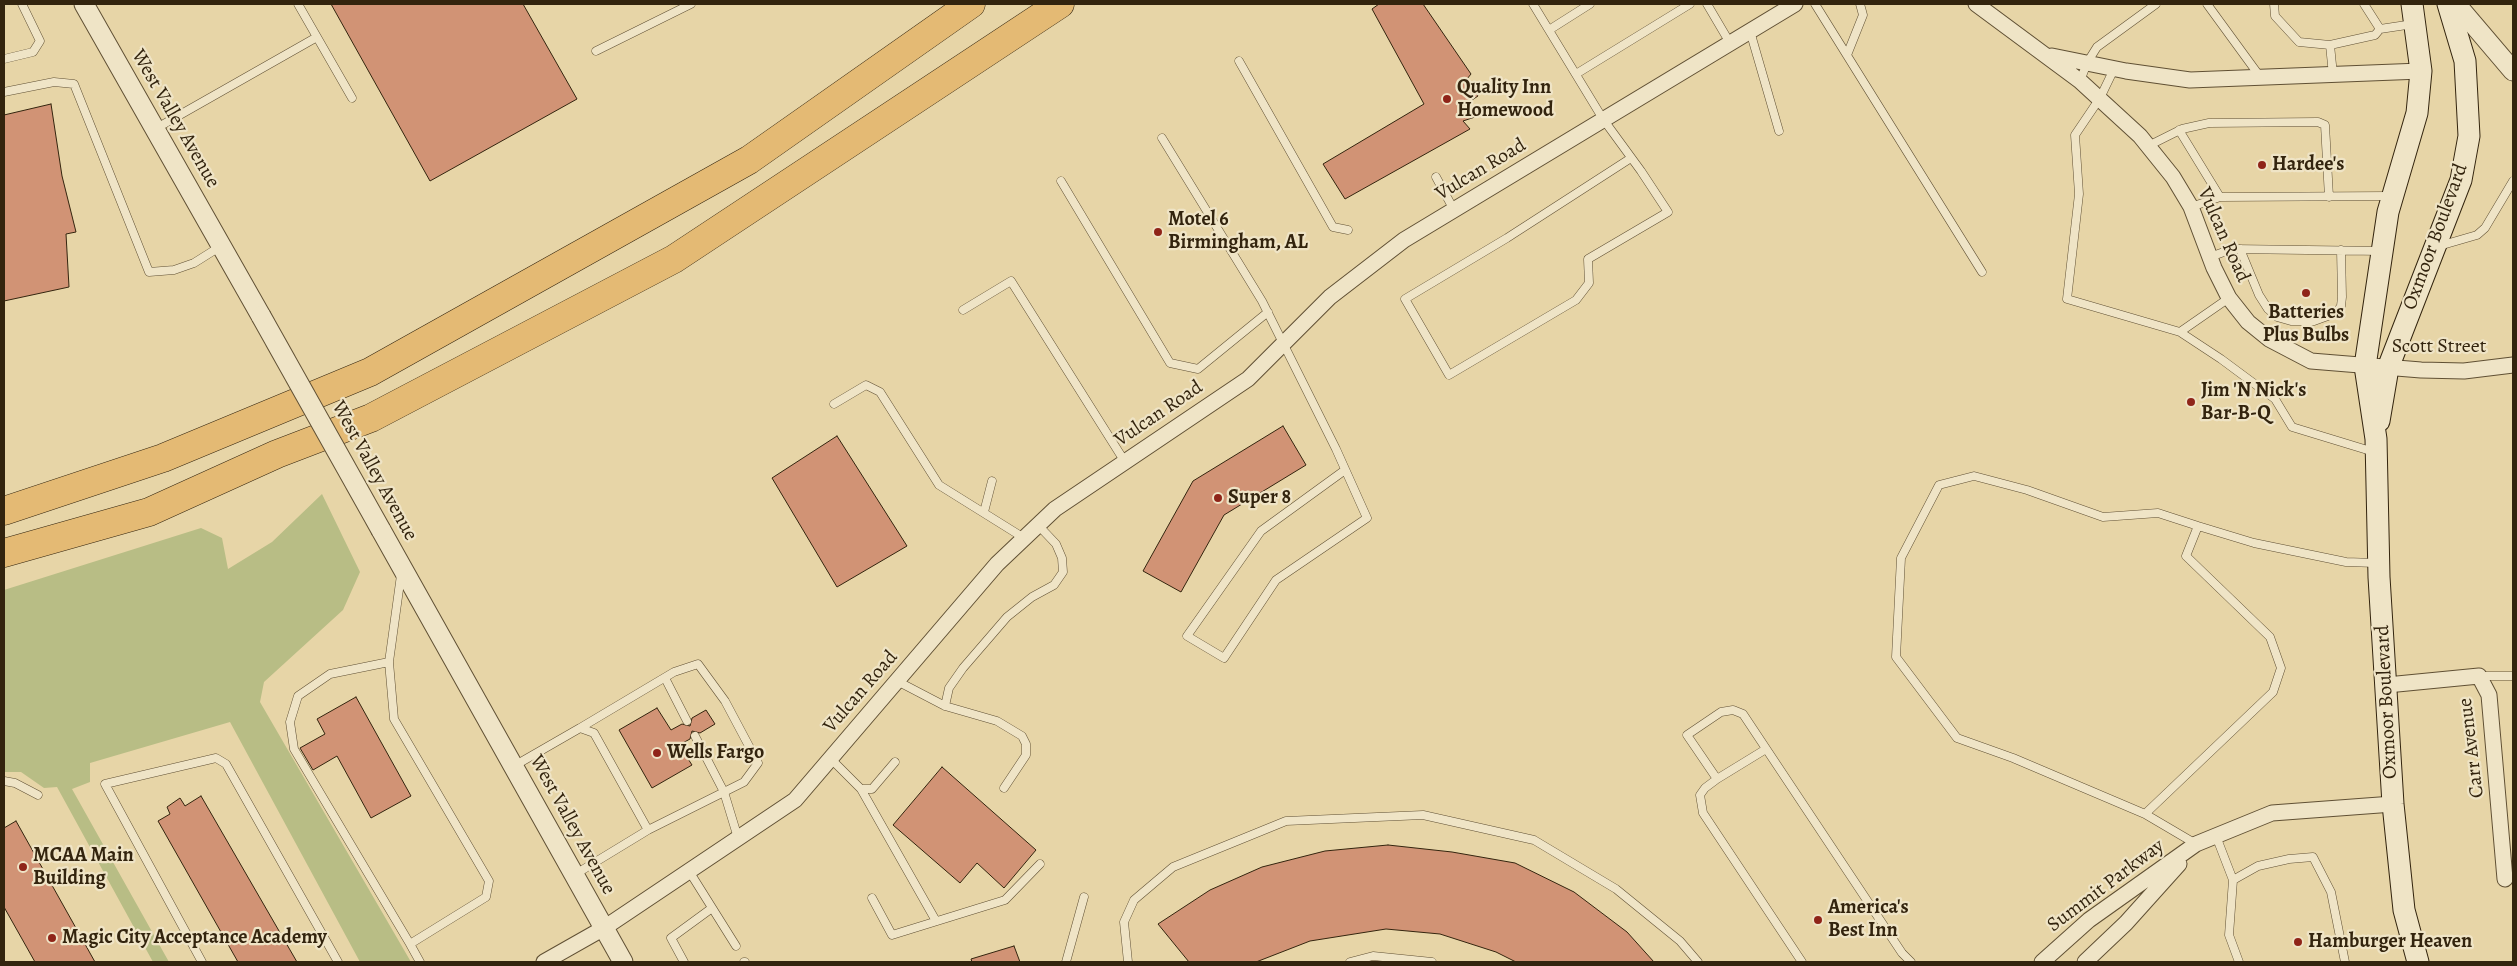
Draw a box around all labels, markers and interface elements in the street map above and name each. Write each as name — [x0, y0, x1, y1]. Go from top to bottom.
street label: West Valley Avenue — [126, 46, 224, 192]
place label: Quality Inn Homewood — [1457, 76, 1554, 123]
marker: Quality Inn Homewood — [1441, 93, 1453, 105]
street label: Vulcan Road — [1431, 134, 1531, 206]
place label: Hardee's — [2272, 153, 2344, 177]
marker: Hardee's — [2256, 159, 2268, 171]
street label: Oxmoor Boulevard — [2398, 161, 2474, 313]
street label: Vulcan Road — [2191, 184, 2255, 286]
place label: Motel 6 Birmingham, AL — [1168, 208, 1308, 255]
marker: Motel 6 Birmingham, AL — [1152, 226, 1164, 238]
marker: Batteries Plus Bulbs — [2300, 287, 2312, 299]
place label: Batteries Plus Bulbs — [2263, 301, 2349, 348]
street label: Scott Street — [2392, 335, 2486, 359]
street label: Vulcan Road — [1110, 376, 1208, 452]
place label: Jim 'N Nick's Bar-B-Q — [2201, 379, 2307, 426]
marker: Jim 'N Nick's Bar-B-Q — [2185, 396, 2197, 408]
street label: West Valley Avenue — [326, 397, 422, 545]
place label: Super 8 — [1228, 486, 1291, 510]
marker: Super 8 — [1212, 492, 1224, 504]
street label: Oxmoor Boulevard — [2371, 624, 2403, 780]
street label: Vulcan Road — [819, 646, 903, 738]
street label: Carr Avenue — [2454, 697, 2490, 799]
place label: Wells Fargo — [667, 741, 764, 765]
marker: Wells Fargo — [651, 747, 663, 759]
street label: West Valley Avenue — [524, 751, 620, 899]
street label: Summit Parkway — [2043, 834, 2169, 938]
place label: MCAA Main Building — [33, 844, 134, 891]
marker: MCAA Main Building — [17, 861, 29, 873]
place label: America's Best Inn — [1828, 896, 1909, 943]
marker: America's Best Inn — [1812, 914, 1824, 926]
place label: Magic City Acceptance Academy — [62, 926, 327, 950]
place label: Hamburger Heaven — [2308, 930, 2472, 954]
marker: Magic City Acceptance Academy — [46, 932, 58, 944]
marker: Hamburger Heaven — [2292, 936, 2304, 948]

